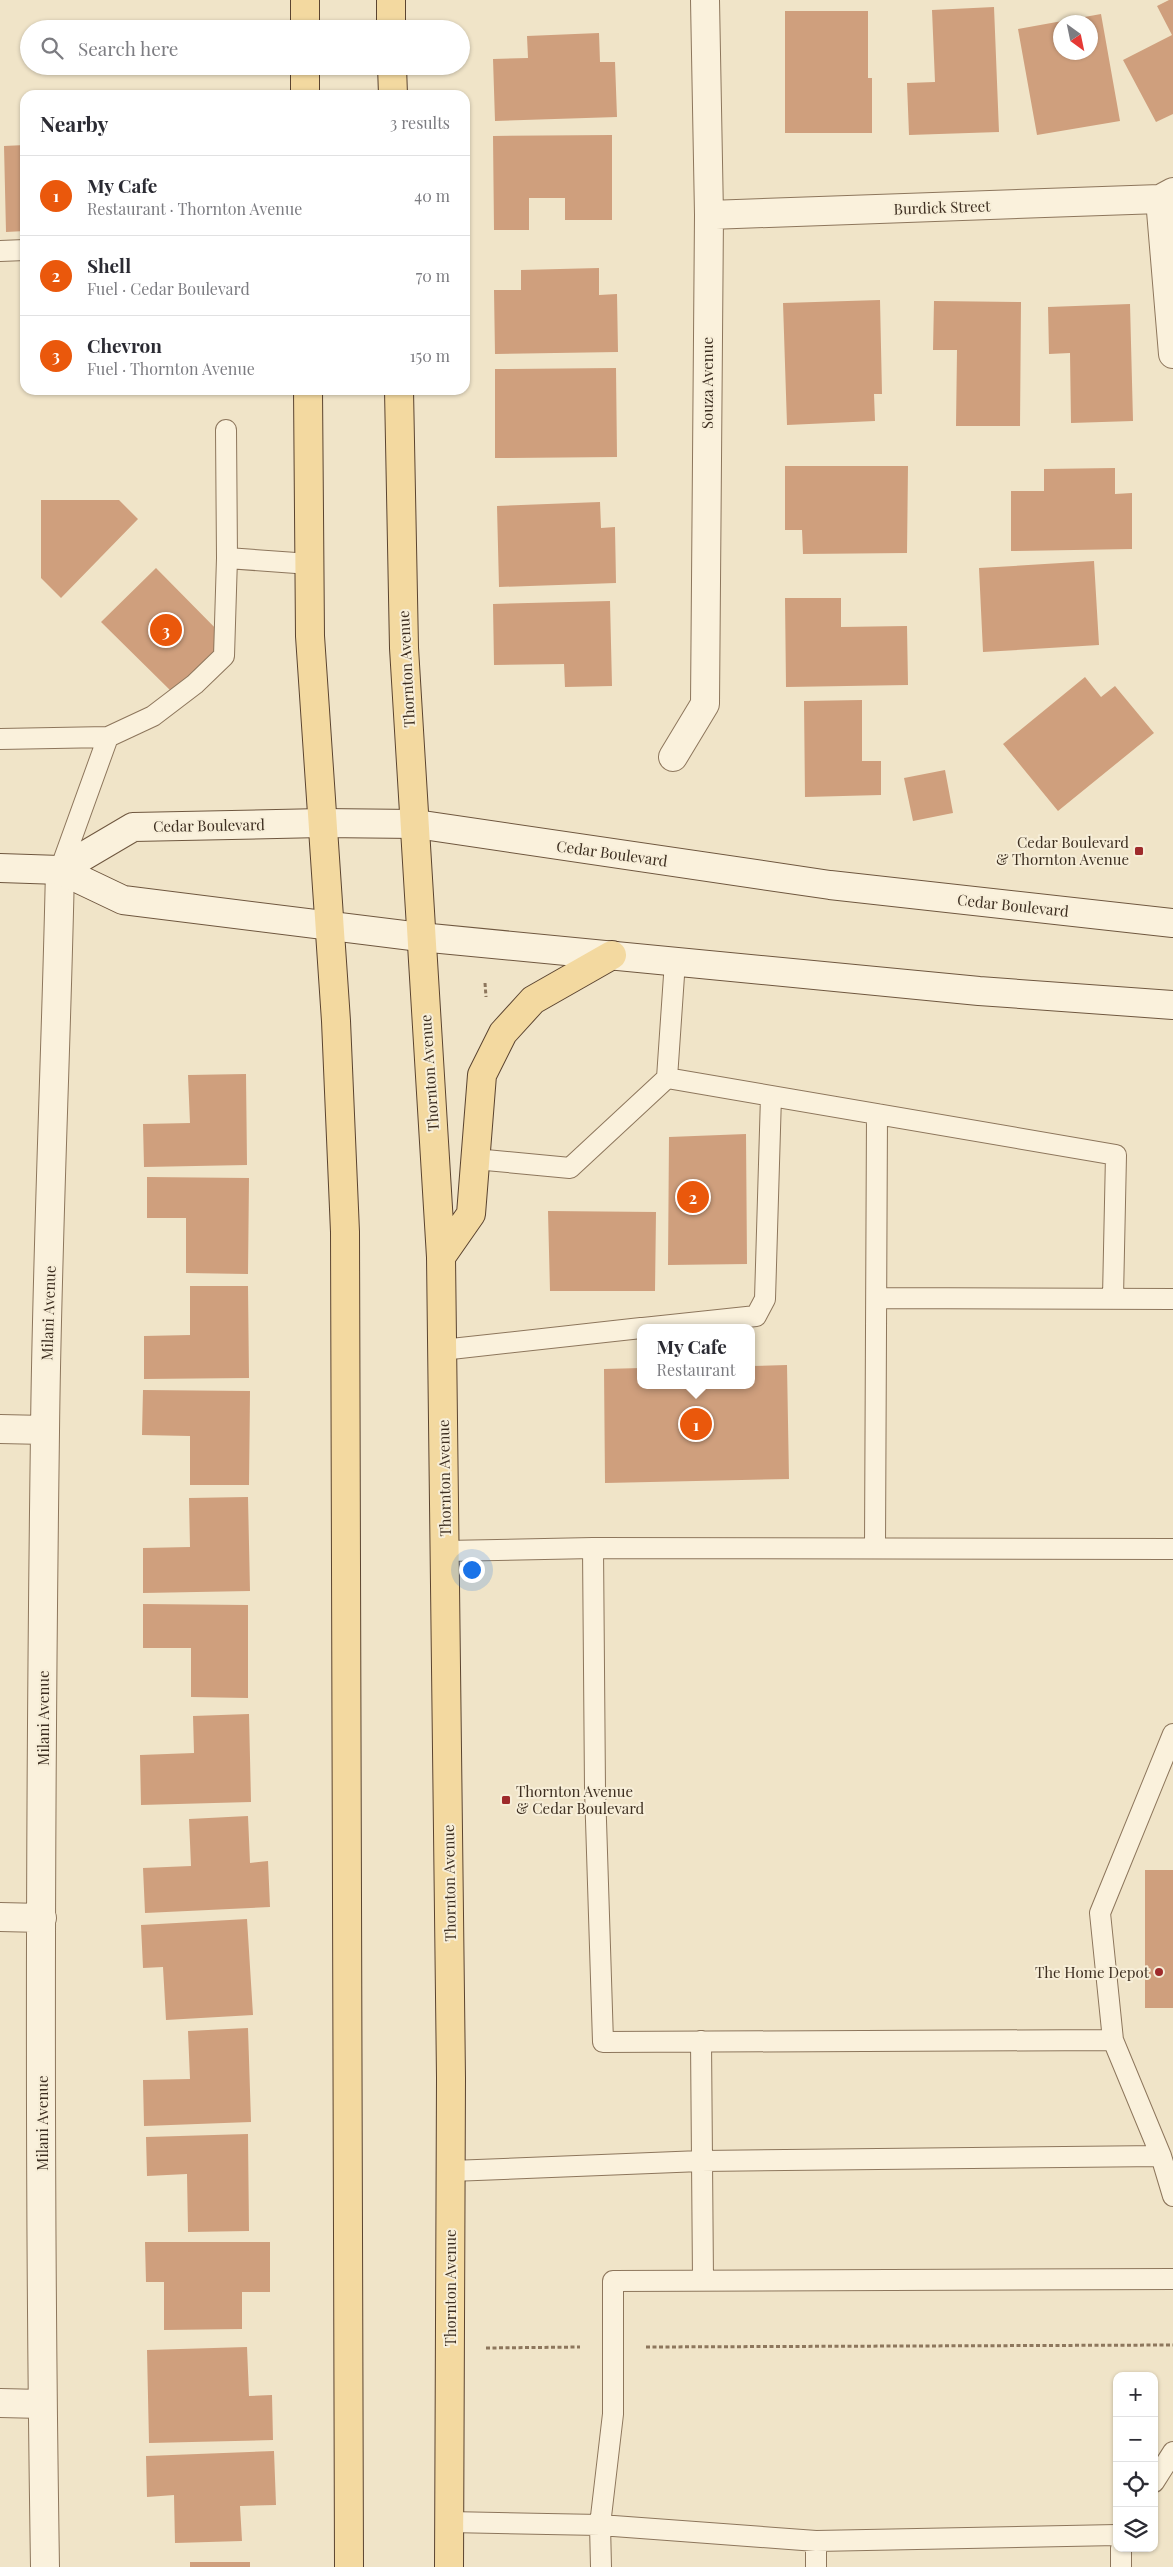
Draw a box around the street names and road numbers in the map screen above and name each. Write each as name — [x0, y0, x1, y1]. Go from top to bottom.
street label: Burdick Street — [893, 195, 991, 219]
street label: Souza Avenue — [697, 337, 717, 429]
street label: Thornton Avenue — [393, 610, 419, 728]
street label: Cedar Boulevard — [153, 814, 265, 836]
street label: Cedar Boulevard — [555, 835, 669, 871]
street label: Cedar Boulevard — [956, 889, 1070, 921]
street label: Thornton Avenue — [415, 1014, 443, 1132]
street label: Milani Avenue — [36, 1265, 60, 1361]
street label: Thornton Avenue — [433, 1419, 455, 1537]
street label: Milani Avenue — [33, 1670, 53, 1766]
street label: Thornton Avenue — [438, 1824, 460, 1942]
street label: Milani Avenue — [32, 2075, 52, 2171]
street label: Thornton Avenue — [440, 2229, 460, 2347]

